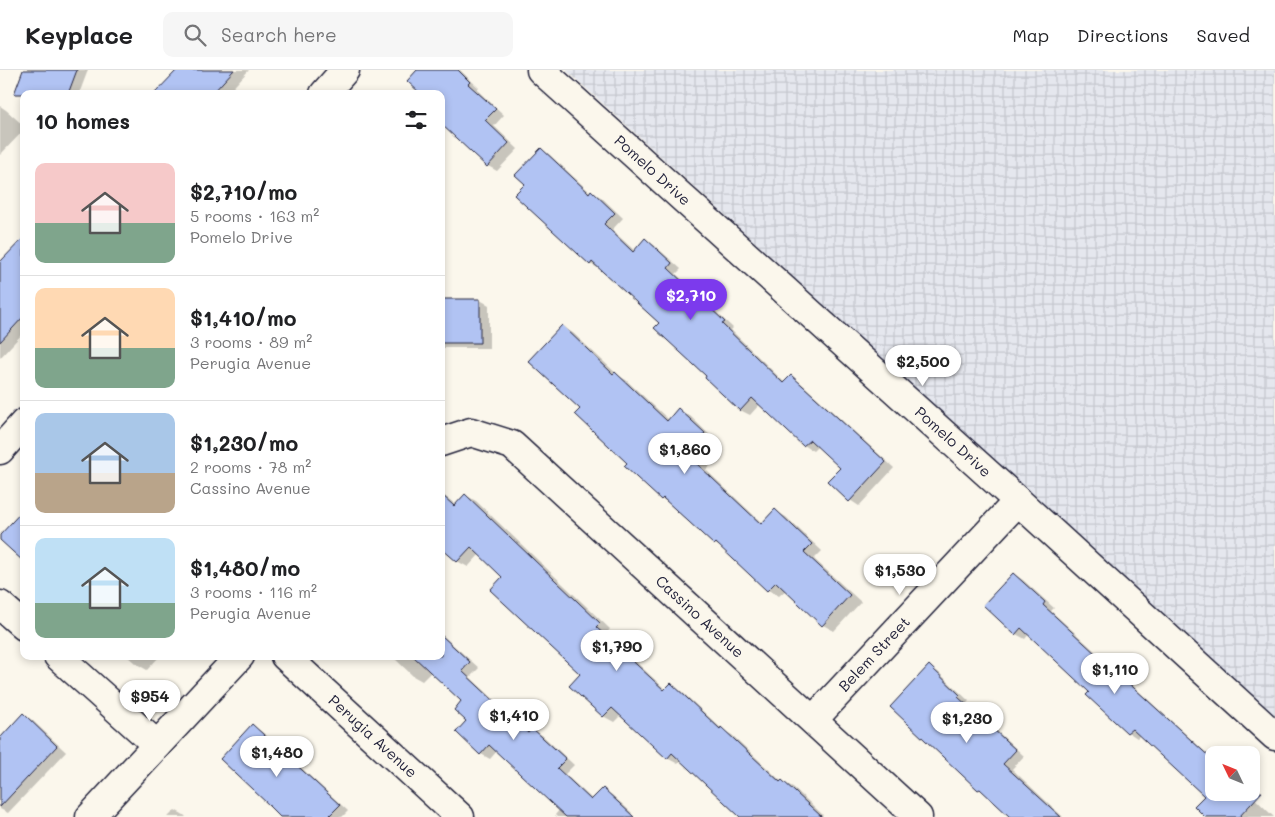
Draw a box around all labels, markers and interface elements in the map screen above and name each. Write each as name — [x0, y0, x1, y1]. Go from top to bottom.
search box — [163, 12, 513, 57]
text: Keyplace — [25, 19, 133, 50]
icon: search — [181, 21, 209, 49]
text: Search here — [221, 22, 337, 47]
text: Map — [1012, 23, 1049, 47]
text: Directions — [1077, 23, 1169, 47]
text: Saved — [1197, 23, 1250, 47]
icon: filters — [402, 106, 430, 134]
text: 10 homes — [35, 107, 130, 134]
street label: Pomelo Drive — [610, 130, 695, 210]
text: $2,710/mo — [190, 178, 297, 205]
icon: home — [75, 183, 135, 243]
text: 5 rooms · 163 m² — [190, 205, 319, 226]
text: Pomelo Drive — [190, 226, 293, 247]
pin: $2,710 — [650, 278, 732, 321]
text: $2,710 — [666, 284, 716, 305]
text: $1,410/mo — [190, 304, 297, 331]
icon: home — [75, 308, 135, 368]
text: 3 rooms · 89 m² — [190, 331, 312, 352]
pin: $2,500 — [882, 344, 964, 387]
text: $2,500 — [896, 350, 950, 371]
text: Perugia Avenue — [190, 352, 311, 373]
street label: Pomelo Drive — [911, 402, 996, 481]
text: $1,230/mo — [190, 429, 298, 456]
pin: $1,860 — [644, 432, 726, 475]
icon: home — [75, 433, 135, 493]
text: $1,860 — [659, 438, 711, 459]
text: 2 rooms · 78 m² — [190, 456, 311, 477]
text: Cassino Avenue — [190, 477, 311, 498]
text: $1,480/mo — [190, 554, 300, 581]
pin: $1,530 — [859, 554, 941, 596]
icon: home — [75, 558, 135, 618]
text: $1,530 — [874, 559, 926, 580]
street label: Cassino Avenue — [652, 570, 749, 662]
text: 3 rooms · 116 m² — [190, 581, 317, 602]
text: Perugia Avenue — [190, 602, 311, 623]
street label: Belem Street — [834, 612, 914, 696]
pin: $1,790 — [576, 630, 658, 672]
text: $1,790 — [592, 635, 642, 656]
pin: $1,110 — [1074, 652, 1156, 695]
text: $1,110 — [1092, 658, 1138, 679]
pin: $954 — [120, 680, 180, 722]
text: $954 — [131, 685, 170, 706]
street label: Perugia Avenue — [325, 690, 422, 782]
pin: $1,410 — [473, 698, 555, 741]
pin: $1,230 — [926, 702, 1008, 744]
text: $1,410 — [489, 704, 539, 725]
text: $1,230 — [942, 707, 992, 728]
pin: $1,480 — [236, 736, 318, 778]
text: $1,480 — [251, 741, 303, 762]
north arrow — [1205, 746, 1260, 801]
map controls — [1205, 746, 1260, 801]

